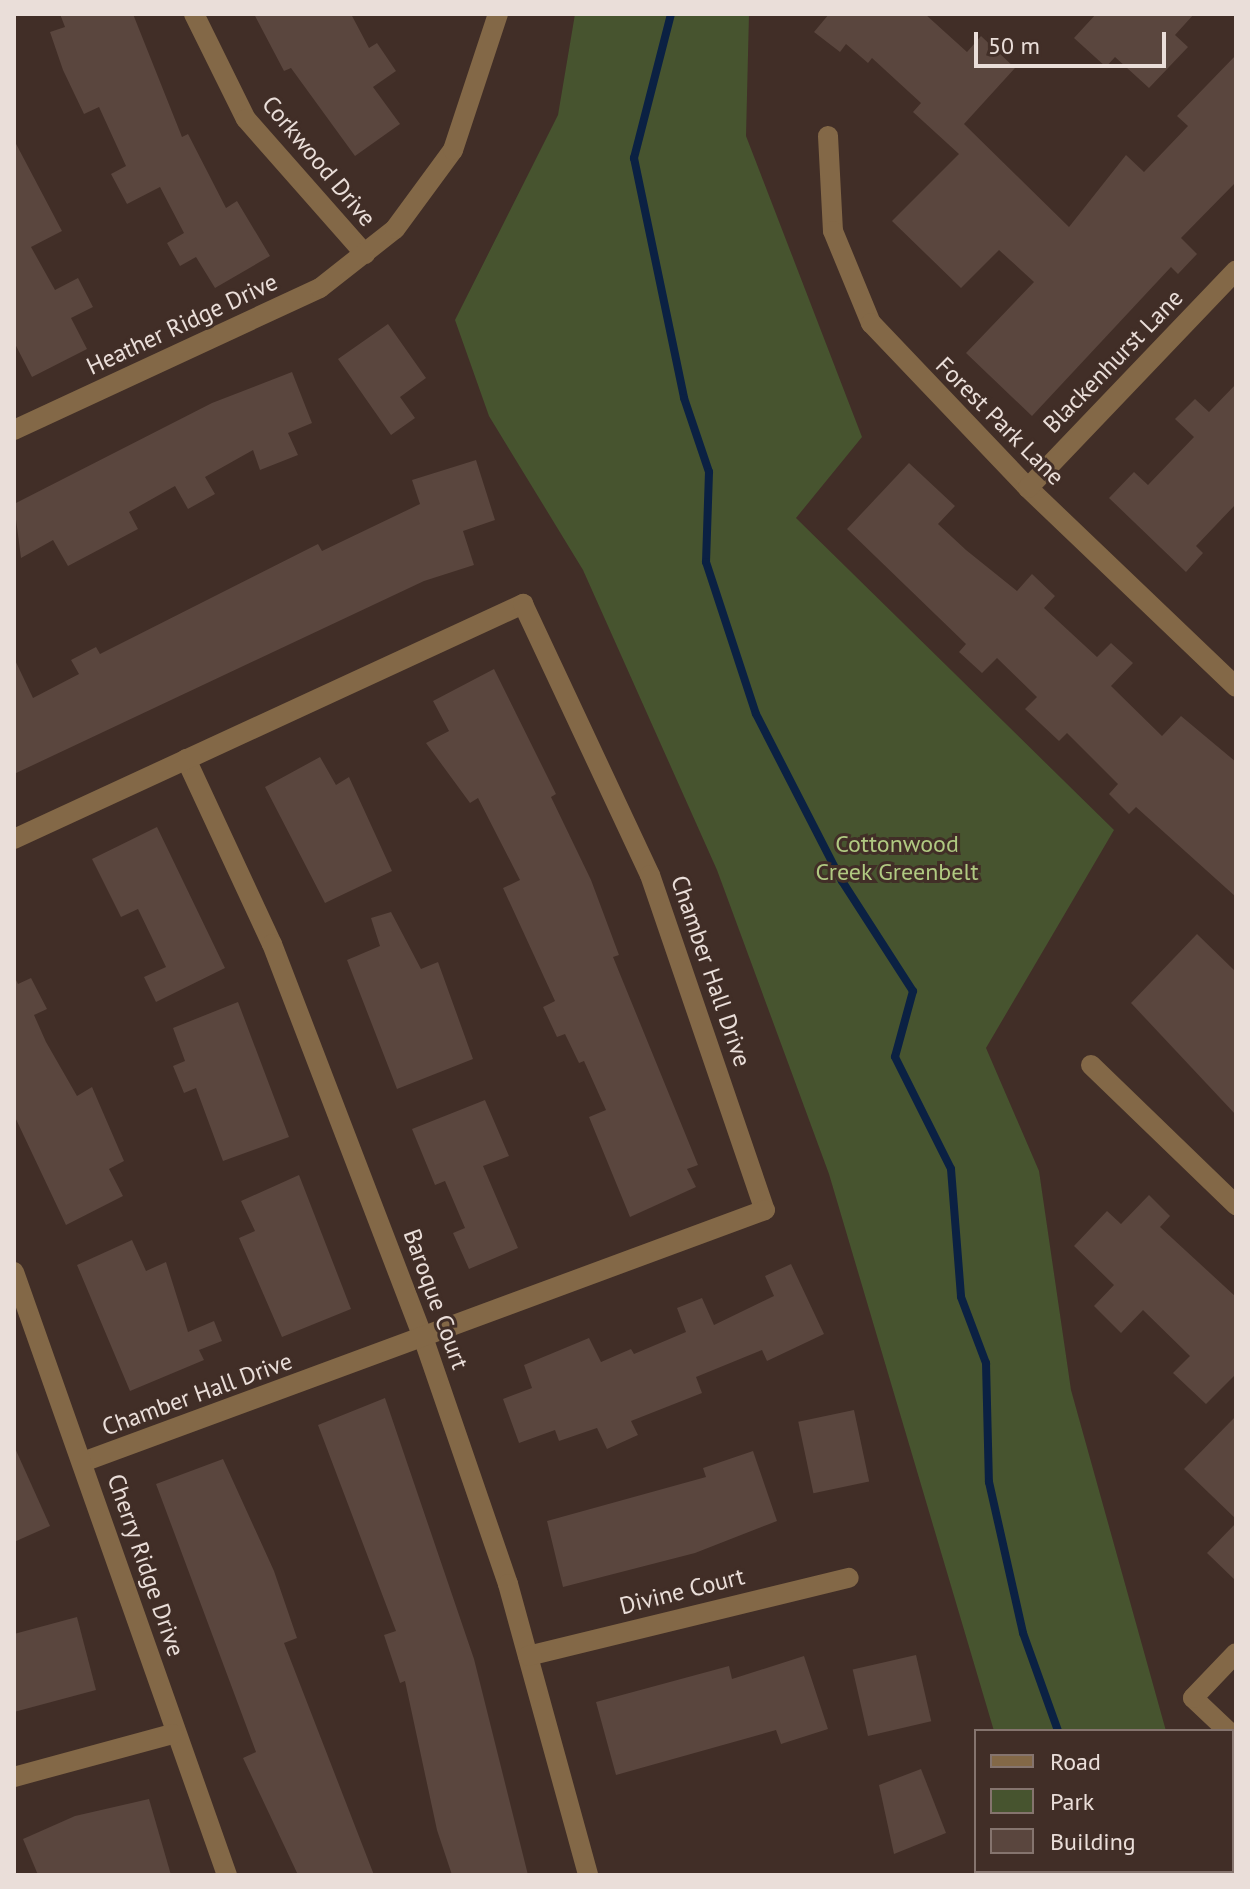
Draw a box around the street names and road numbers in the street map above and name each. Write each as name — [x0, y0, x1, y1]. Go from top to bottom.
street label: Corkwood Drive — [256, 90, 382, 232]
street label: Heather Ridge Drive — [82, 267, 282, 381]
street label: Blackenhurst Lane — [1037, 283, 1189, 439]
street label: Forest Park Lane — [930, 351, 1070, 491]
street label: Chamber Hall Drive — [665, 872, 757, 1070]
street label: Baroque Court — [397, 1225, 475, 1373]
street label: Chamber Hall Drive — [98, 1346, 296, 1442]
street label: Cherry Ridge Drive — [101, 1470, 191, 1660]
street label: Divine Court — [617, 1562, 747, 1620]

